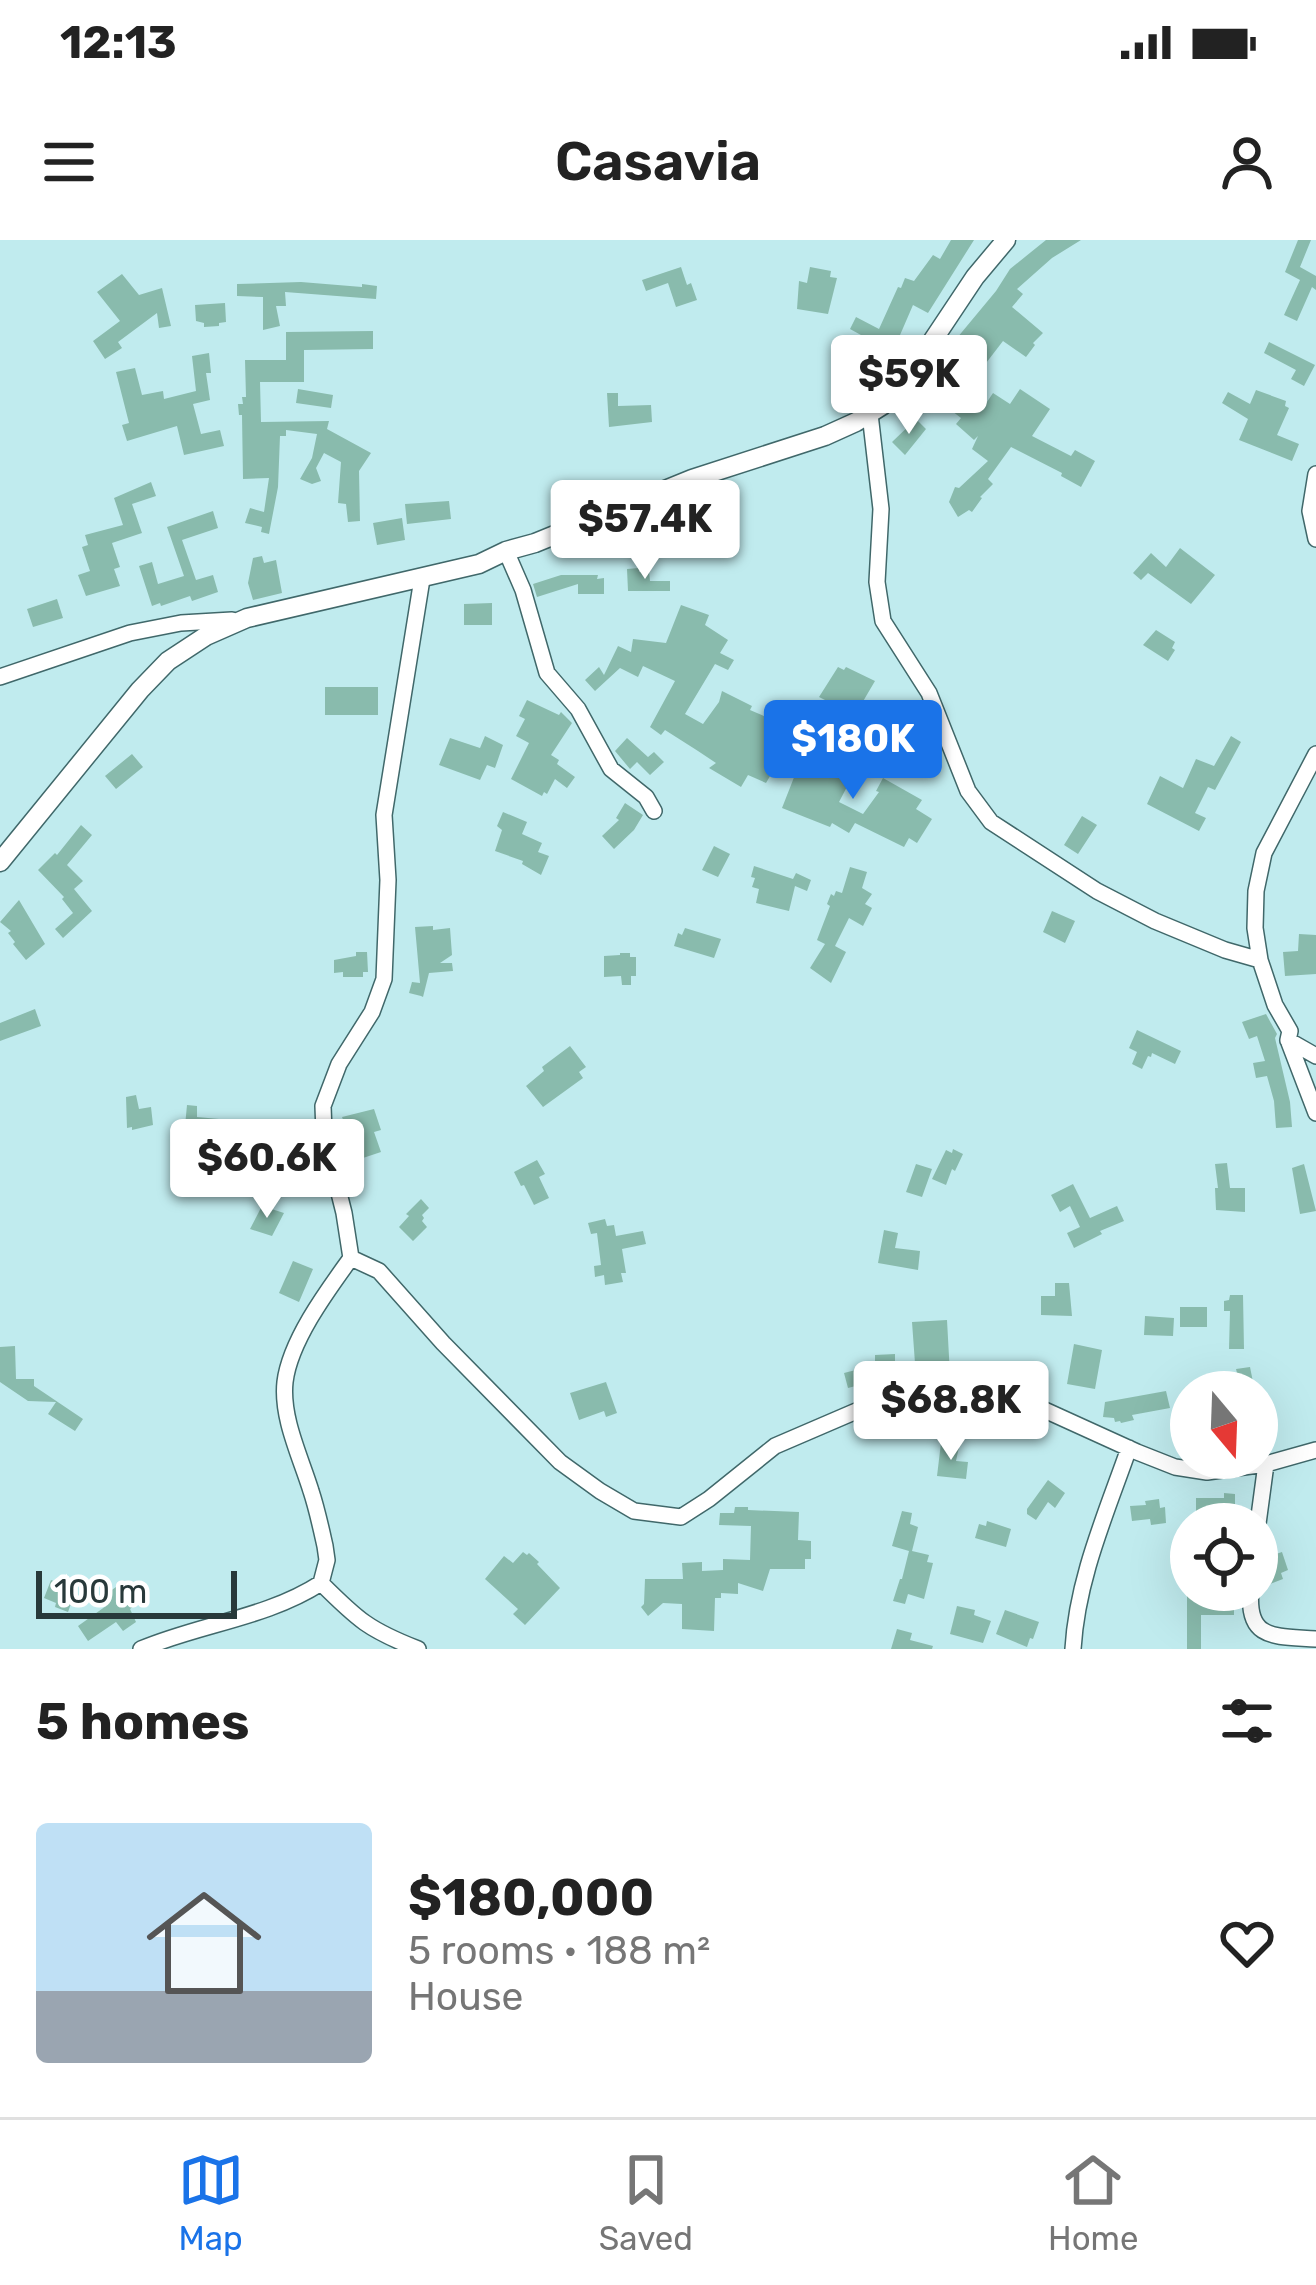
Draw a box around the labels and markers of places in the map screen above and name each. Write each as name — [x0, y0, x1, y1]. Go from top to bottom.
pin: $59K — [838, 335, 980, 437]
pin: $57.4K — [547, 480, 743, 582]
pin: $180K — [769, 700, 937, 802]
pin: $60.6K — [169, 1119, 365, 1221]
pin: $68.8K — [853, 1361, 1049, 1463]

